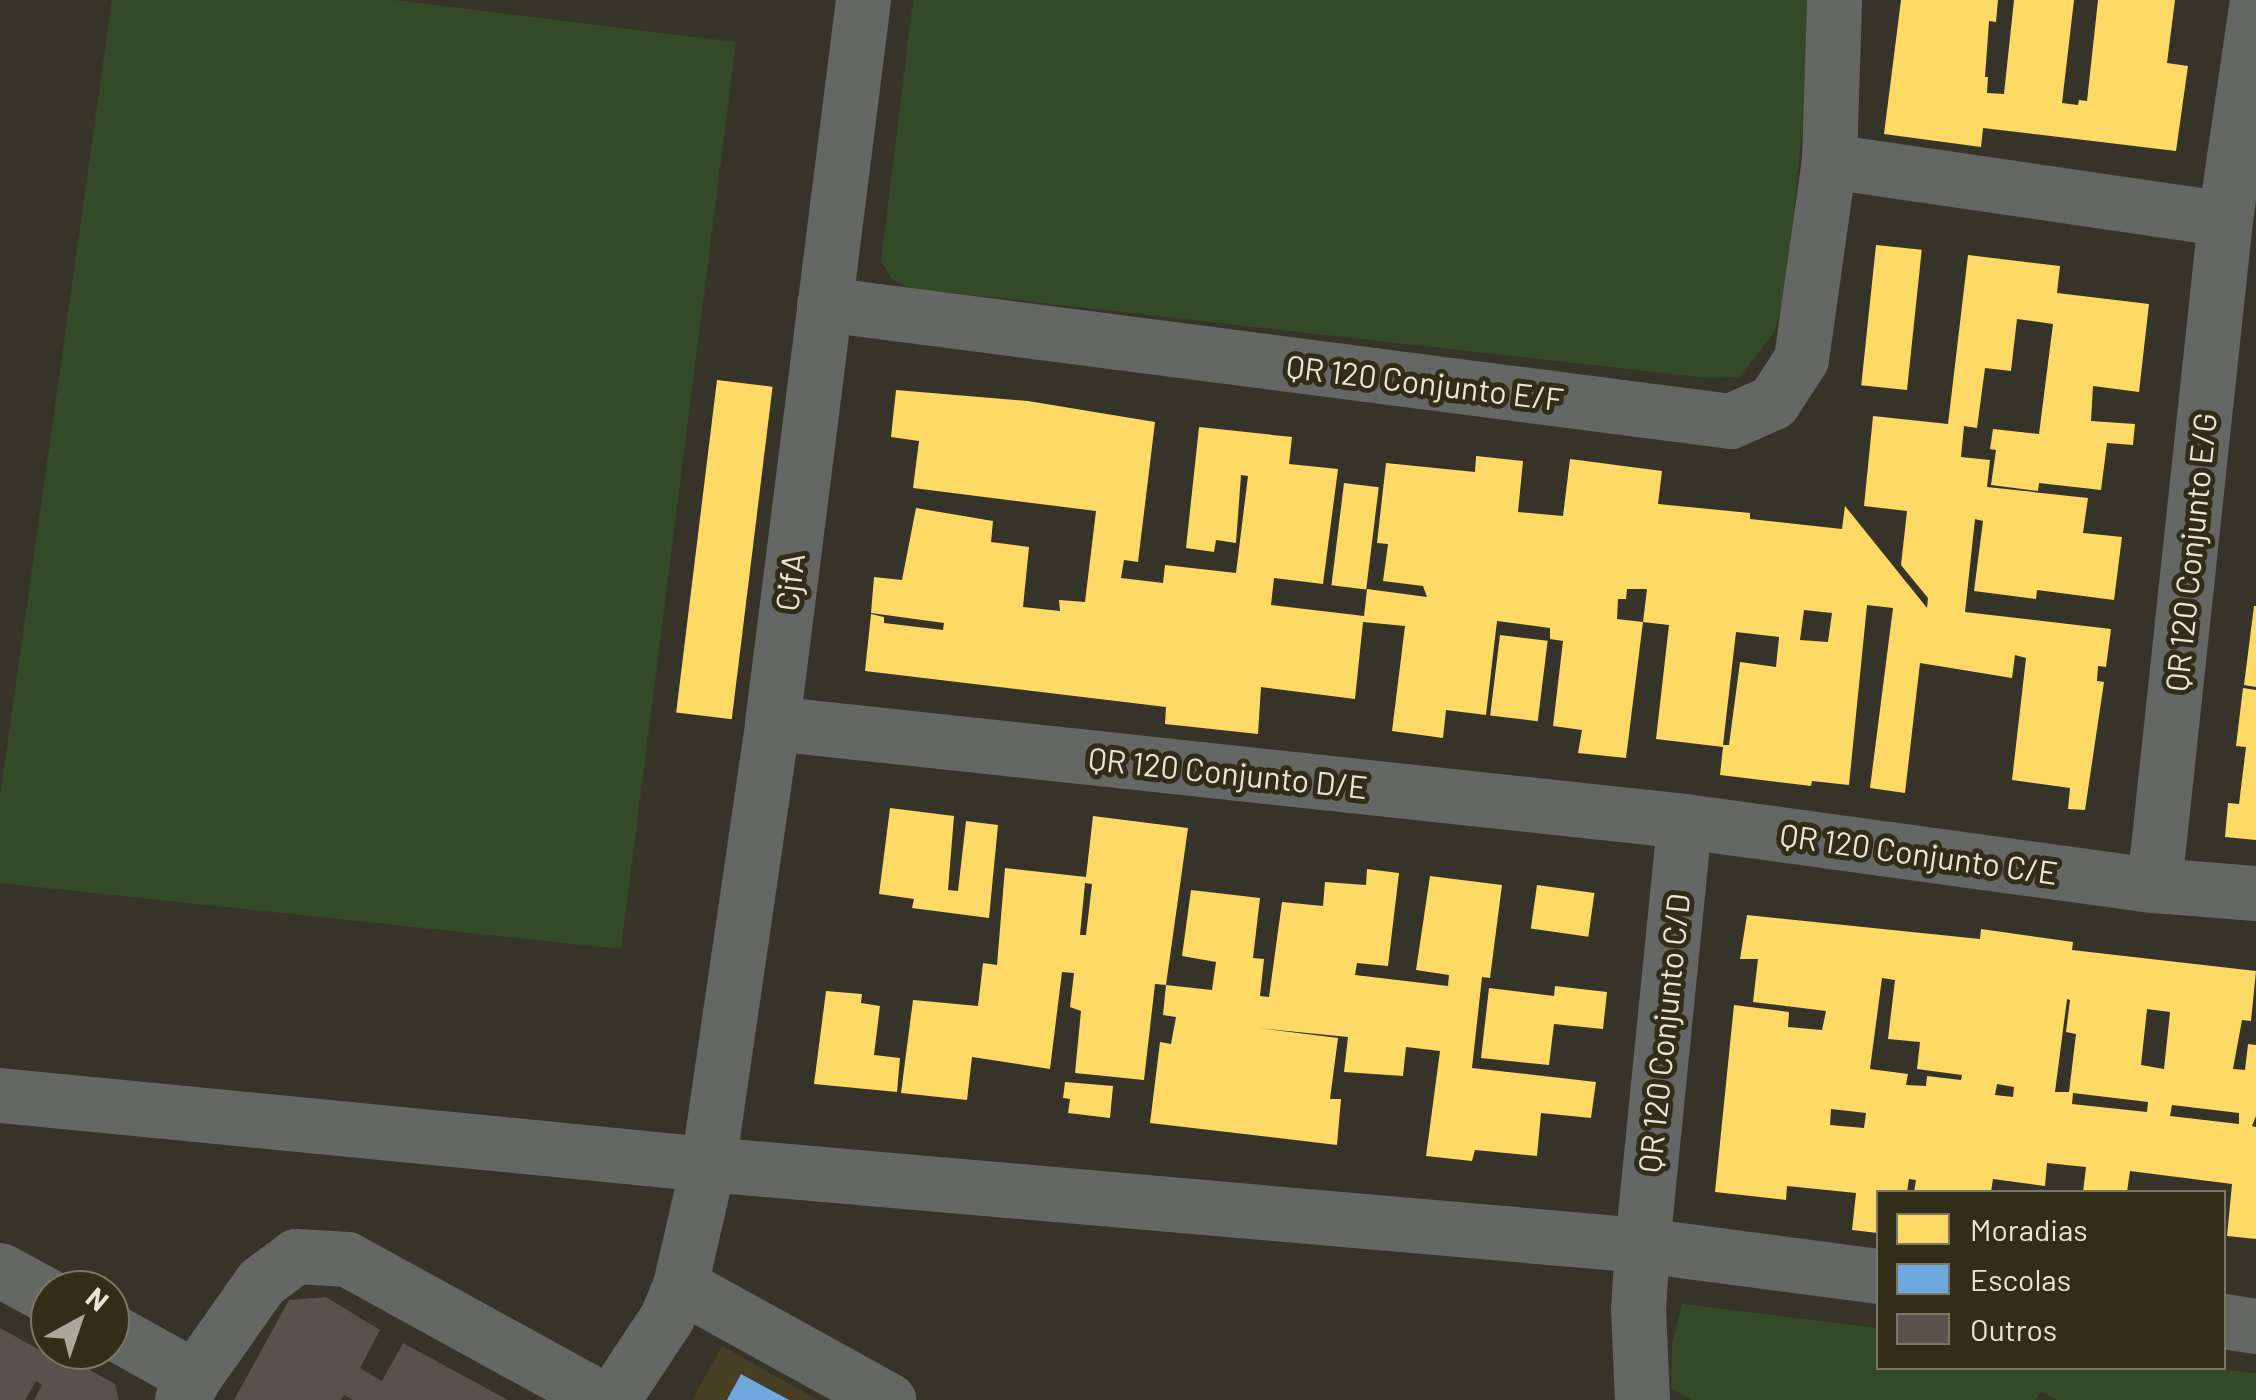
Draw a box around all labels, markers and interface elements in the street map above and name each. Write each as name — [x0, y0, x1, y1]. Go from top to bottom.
street label: QR 120 Conjunto E/F — [1284, 346, 1566, 418]
street label: QR 120 Conjunto E/G — [2156, 411, 2224, 693]
street label: CjfA — [766, 551, 812, 613]
street label: QR 120 Conjunto D/E — [1087, 738, 1369, 806]
street label: QR 120 Conjunto C/E — [1778, 814, 2060, 892]
street label: QR 120 Conjunto C/D — [1629, 891, 1697, 1175]
legend — [1876, 1190, 2226, 1370]
text: Moradias — [1970, 1211, 2088, 1247]
text: Escolas — [1970, 1261, 2071, 1297]
north arrow — [30, 1270, 130, 1370]
text: N — [80, 1280, 116, 1318]
text: Outros — [1970, 1311, 2057, 1347]

